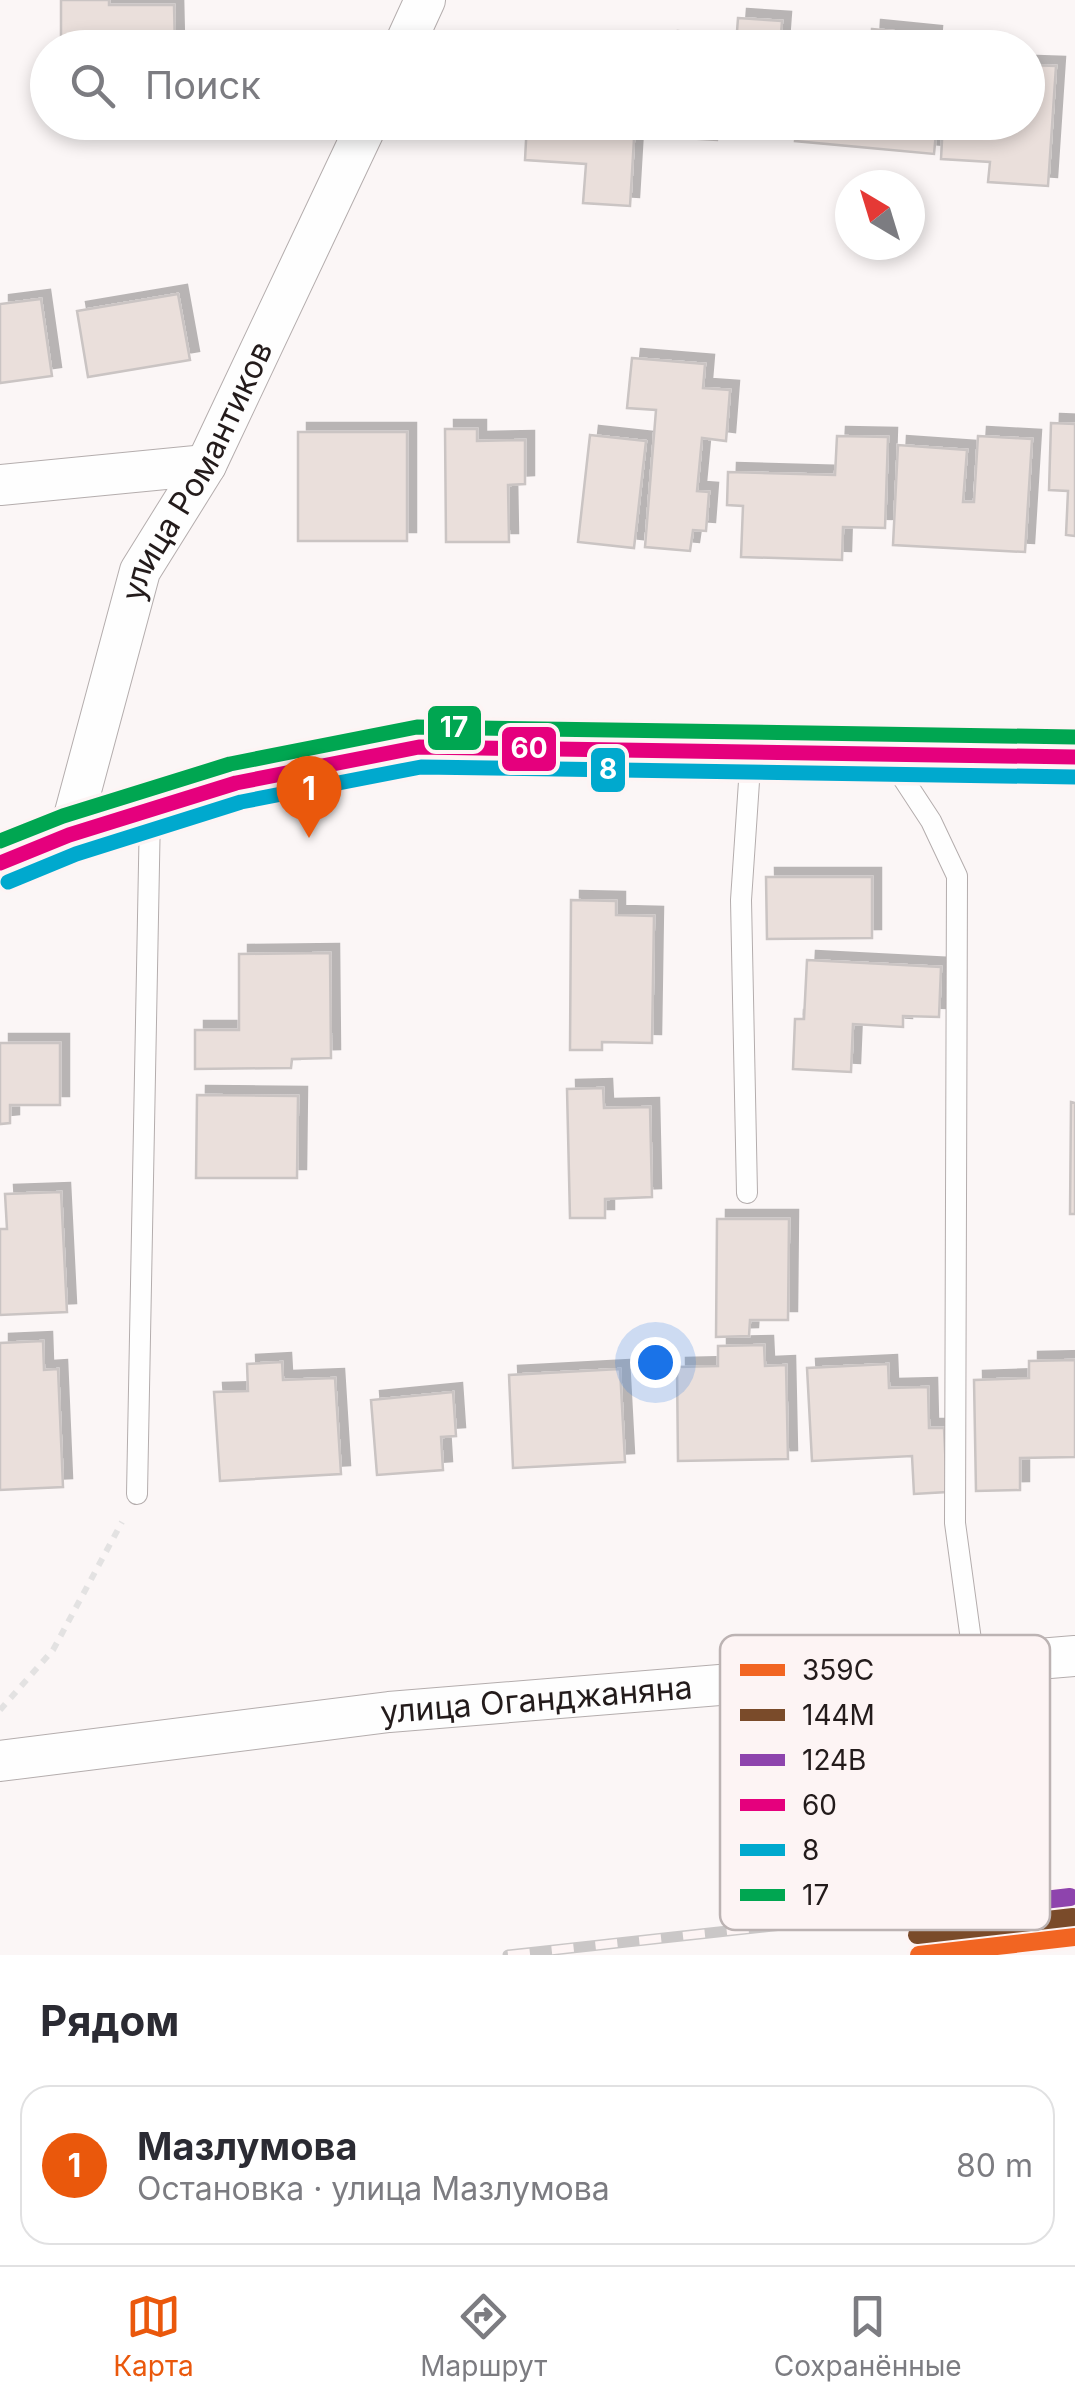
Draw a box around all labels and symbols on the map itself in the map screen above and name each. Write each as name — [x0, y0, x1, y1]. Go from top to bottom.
north arrow — [835, 170, 925, 260]
street label: улица Романтиков — [113, 335, 281, 605]
line badge: 17 — [426, 704, 483, 752]
text: 17 — [440, 710, 468, 744]
line badge: 60 — [500, 725, 558, 773]
text: 60 — [510, 731, 548, 765]
line badge: 8 — [589, 746, 627, 794]
text: 8 — [599, 752, 617, 786]
pin: 1 — [276, 756, 342, 838]
your location — [630, 1337, 681, 1388]
legend — [720, 1635, 1050, 1930]
text: 359С — [802, 1653, 874, 1687]
street label: улица Оганджаняна — [378, 1667, 694, 1732]
text: 144М — [802, 1698, 875, 1732]
text: 124В — [802, 1743, 866, 1777]
text: 60 — [802, 1788, 837, 1822]
text: 8 — [802, 1833, 819, 1867]
text: 17 — [802, 1878, 829, 1912]

